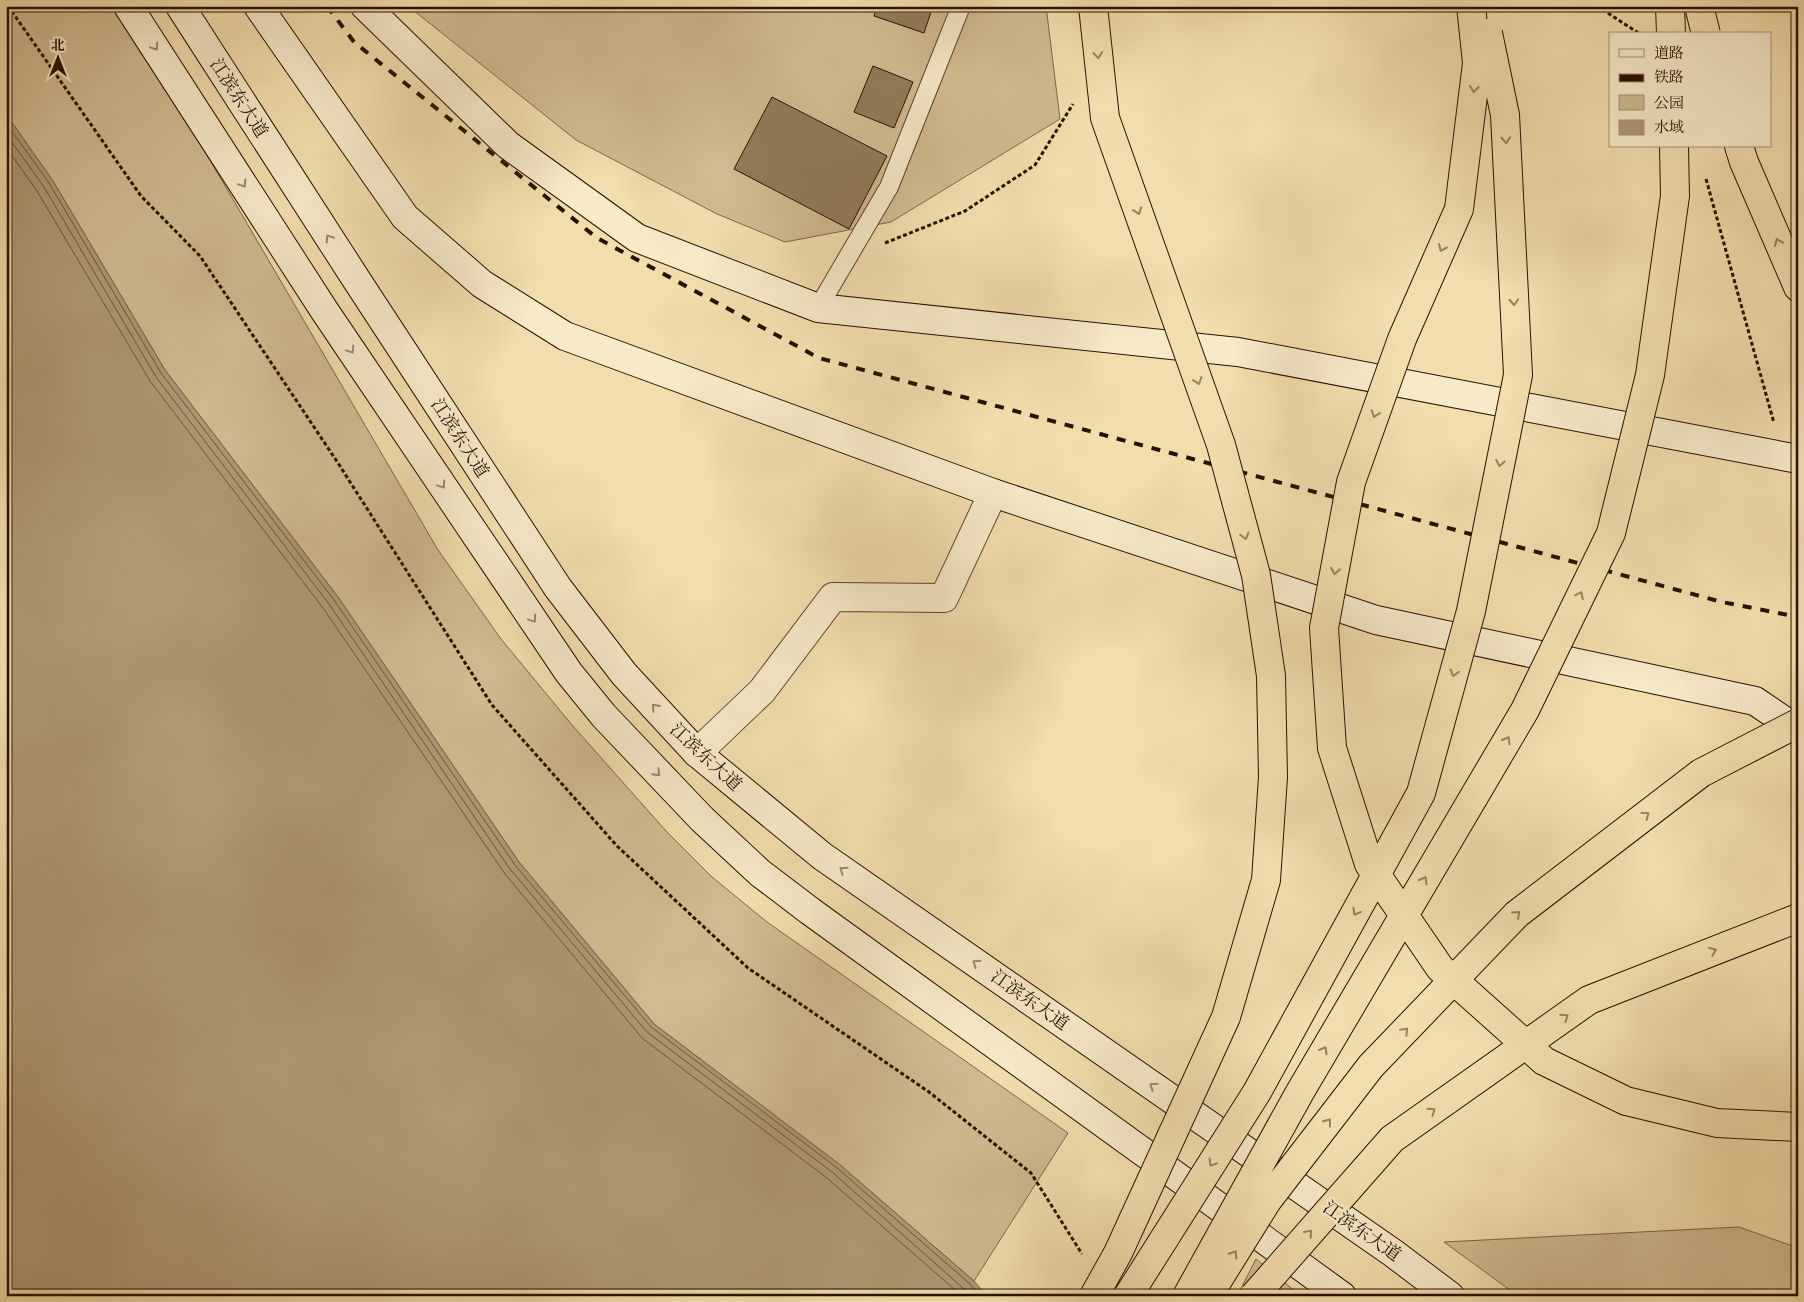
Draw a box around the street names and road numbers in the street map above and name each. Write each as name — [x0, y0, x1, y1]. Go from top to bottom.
street label: 江滨东大道 — [202, 54, 273, 144]
street label: 江滨东大道 — [423, 394, 494, 484]
street label: 江滨东大道 — [663, 718, 746, 799]
street label: 江滨东大道 — [985, 965, 1073, 1038]
street label: 江滨东大道 — [1317, 1196, 1405, 1269]

